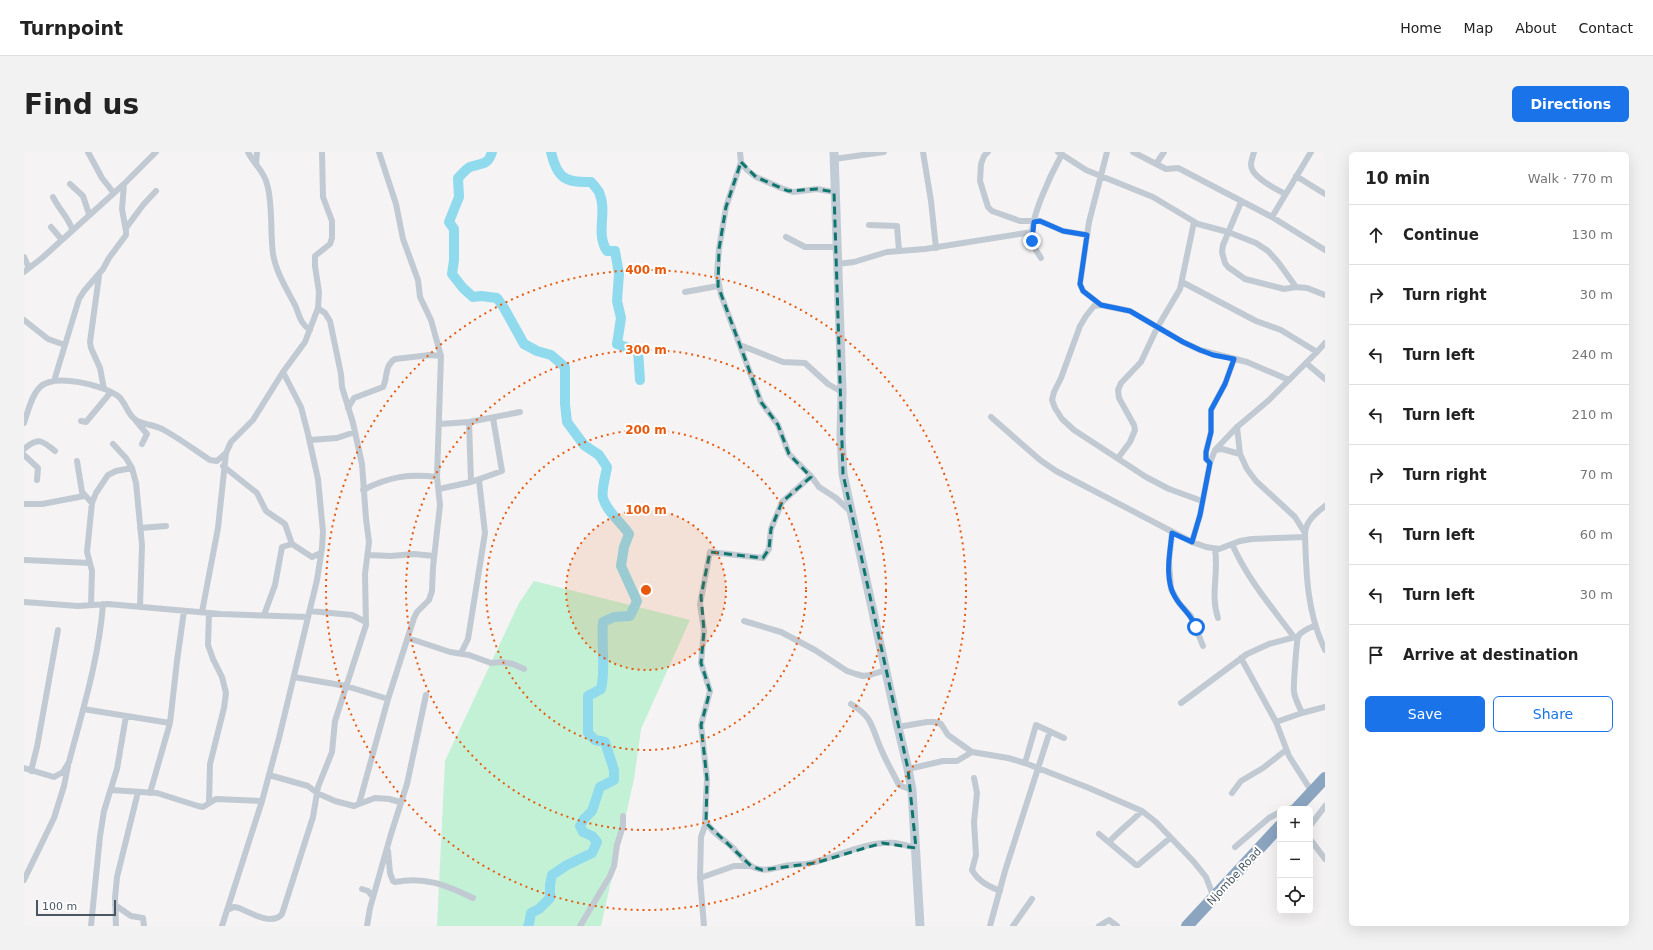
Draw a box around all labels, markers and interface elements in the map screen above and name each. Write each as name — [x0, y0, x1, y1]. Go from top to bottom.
text: Turnpoint — [20, 17, 123, 39]
text: Home — [1400, 20, 1442, 36]
text: Map — [1464, 20, 1493, 36]
text: About — [1515, 20, 1557, 36]
text: Contact — [1579, 20, 1633, 36]
button: Directions — [1512, 86, 1629, 122]
text: Find us — [24, 88, 139, 121]
text: 10 min — [1365, 168, 1430, 188]
text: Walk · 770 m — [1528, 171, 1613, 186]
icon: ahead — [1365, 224, 1387, 246]
text: Continue — [1403, 226, 1479, 244]
text: 130 m — [1571, 227, 1613, 242]
route end — [1023, 232, 1041, 250]
text: 400 m — [625, 263, 667, 277]
icon: right — [1365, 284, 1387, 306]
text: Turn right — [1403, 286, 1487, 304]
text: 30 m — [1580, 287, 1613, 302]
text: 300 m — [625, 343, 667, 357]
icon: left — [1365, 344, 1387, 366]
text: Turn left — [1403, 346, 1475, 364]
text: 240 m — [1571, 347, 1613, 362]
icon: left — [1365, 404, 1387, 426]
text: Turn left — [1403, 406, 1475, 424]
text: 210 m — [1571, 407, 1613, 422]
text: 200 m — [625, 423, 667, 437]
icon: right — [1365, 464, 1387, 486]
text: Turn right — [1403, 466, 1487, 484]
text: 70 m — [1580, 467, 1613, 482]
text: 100 m — [625, 503, 667, 517]
icon: left — [1365, 524, 1387, 546]
text: Turn left — [1403, 526, 1475, 544]
text: 60 m — [1580, 527, 1613, 542]
centre of rings — [639, 583, 653, 597]
icon: left — [1365, 584, 1387, 606]
text: Turn left — [1403, 586, 1475, 604]
text: 30 m — [1580, 587, 1613, 602]
route start — [1187, 618, 1205, 636]
icon: arrive — [1365, 644, 1387, 666]
text: Arrive at destination — [1403, 646, 1578, 664]
button: Save — [1365, 696, 1485, 732]
button: Share — [1493, 696, 1613, 732]
map controls — [1277, 806, 1313, 914]
button: + — [1277, 806, 1313, 842]
button: − — [1277, 842, 1313, 878]
street label: Njombe Road — [1205, 845, 1264, 908]
button: locate — [1277, 878, 1313, 914]
scale bar — [36, 898, 116, 917]
text: 100 m — [42, 900, 77, 913]

